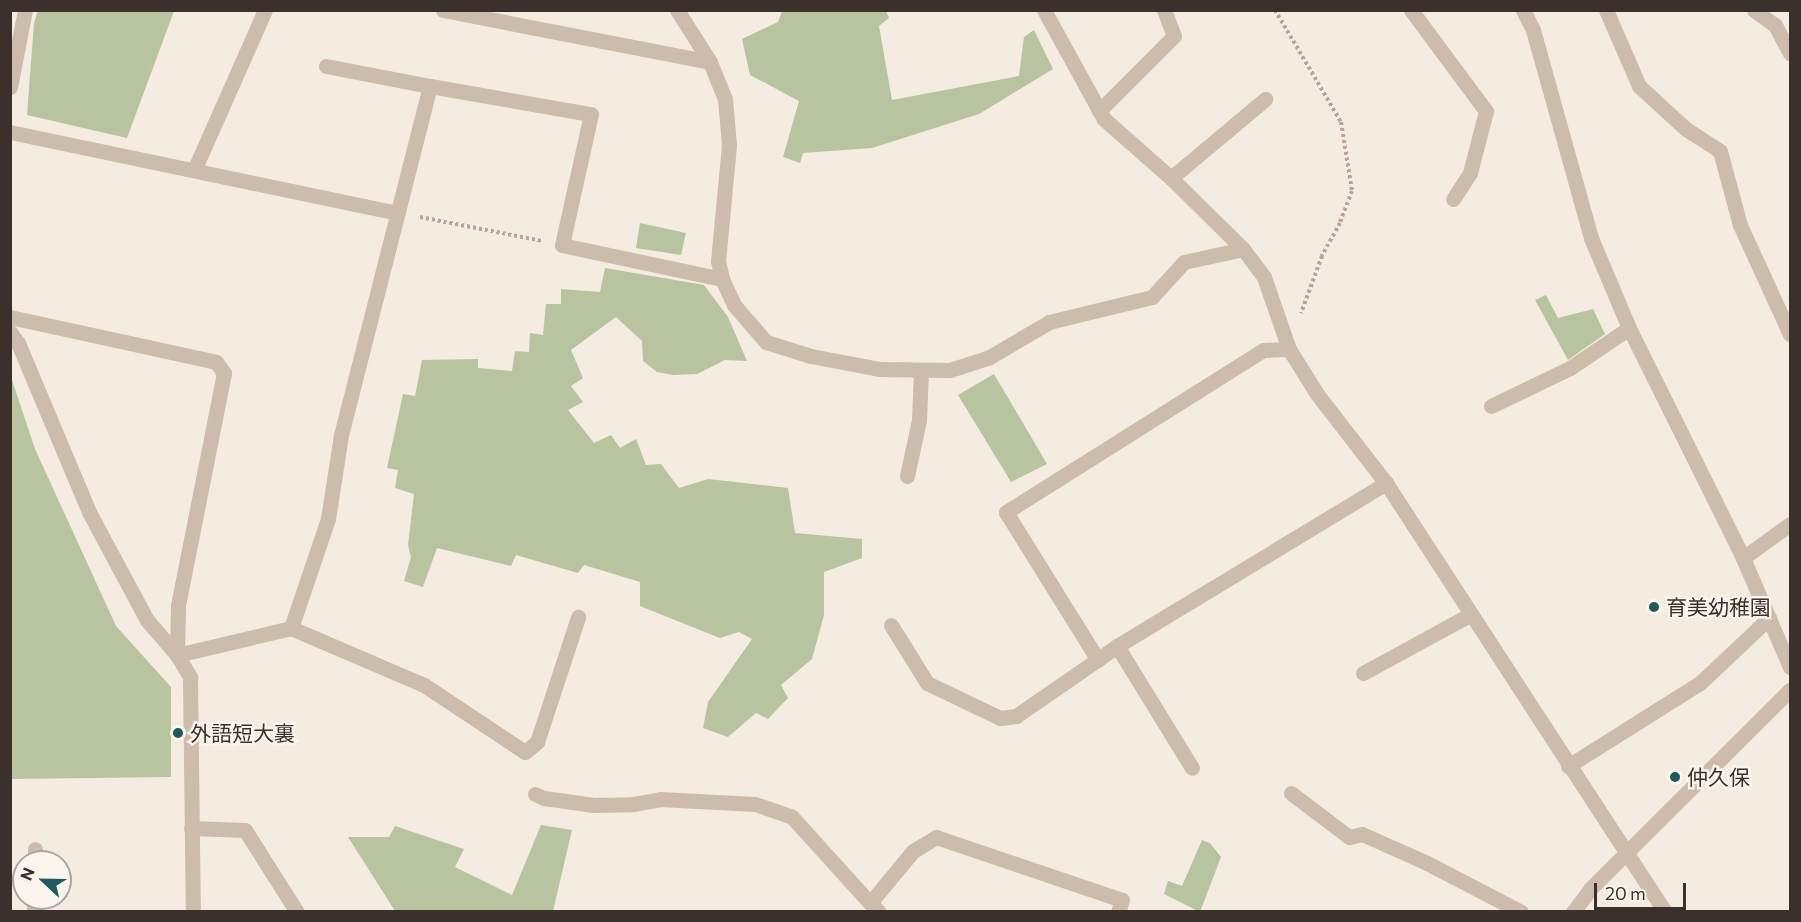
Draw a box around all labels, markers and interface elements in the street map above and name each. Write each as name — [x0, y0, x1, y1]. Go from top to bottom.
place label: 育美幼稚園 — [1666, 594, 1771, 620]
marker: 育美幼稚園 — [1647, 600, 1661, 614]
place label: 外語短大裏 — [190, 720, 295, 746]
marker: 外語短大裏 — [171, 726, 185, 740]
place label: 仲久保 — [1687, 764, 1750, 790]
marker: 仲久保 — [1668, 770, 1682, 784]
north arrow — [12, 850, 72, 910]
text: N — [16, 865, 38, 883]
scale bar — [1597, 871, 1688, 909]
text: 20 m — [1605, 882, 1646, 904]

